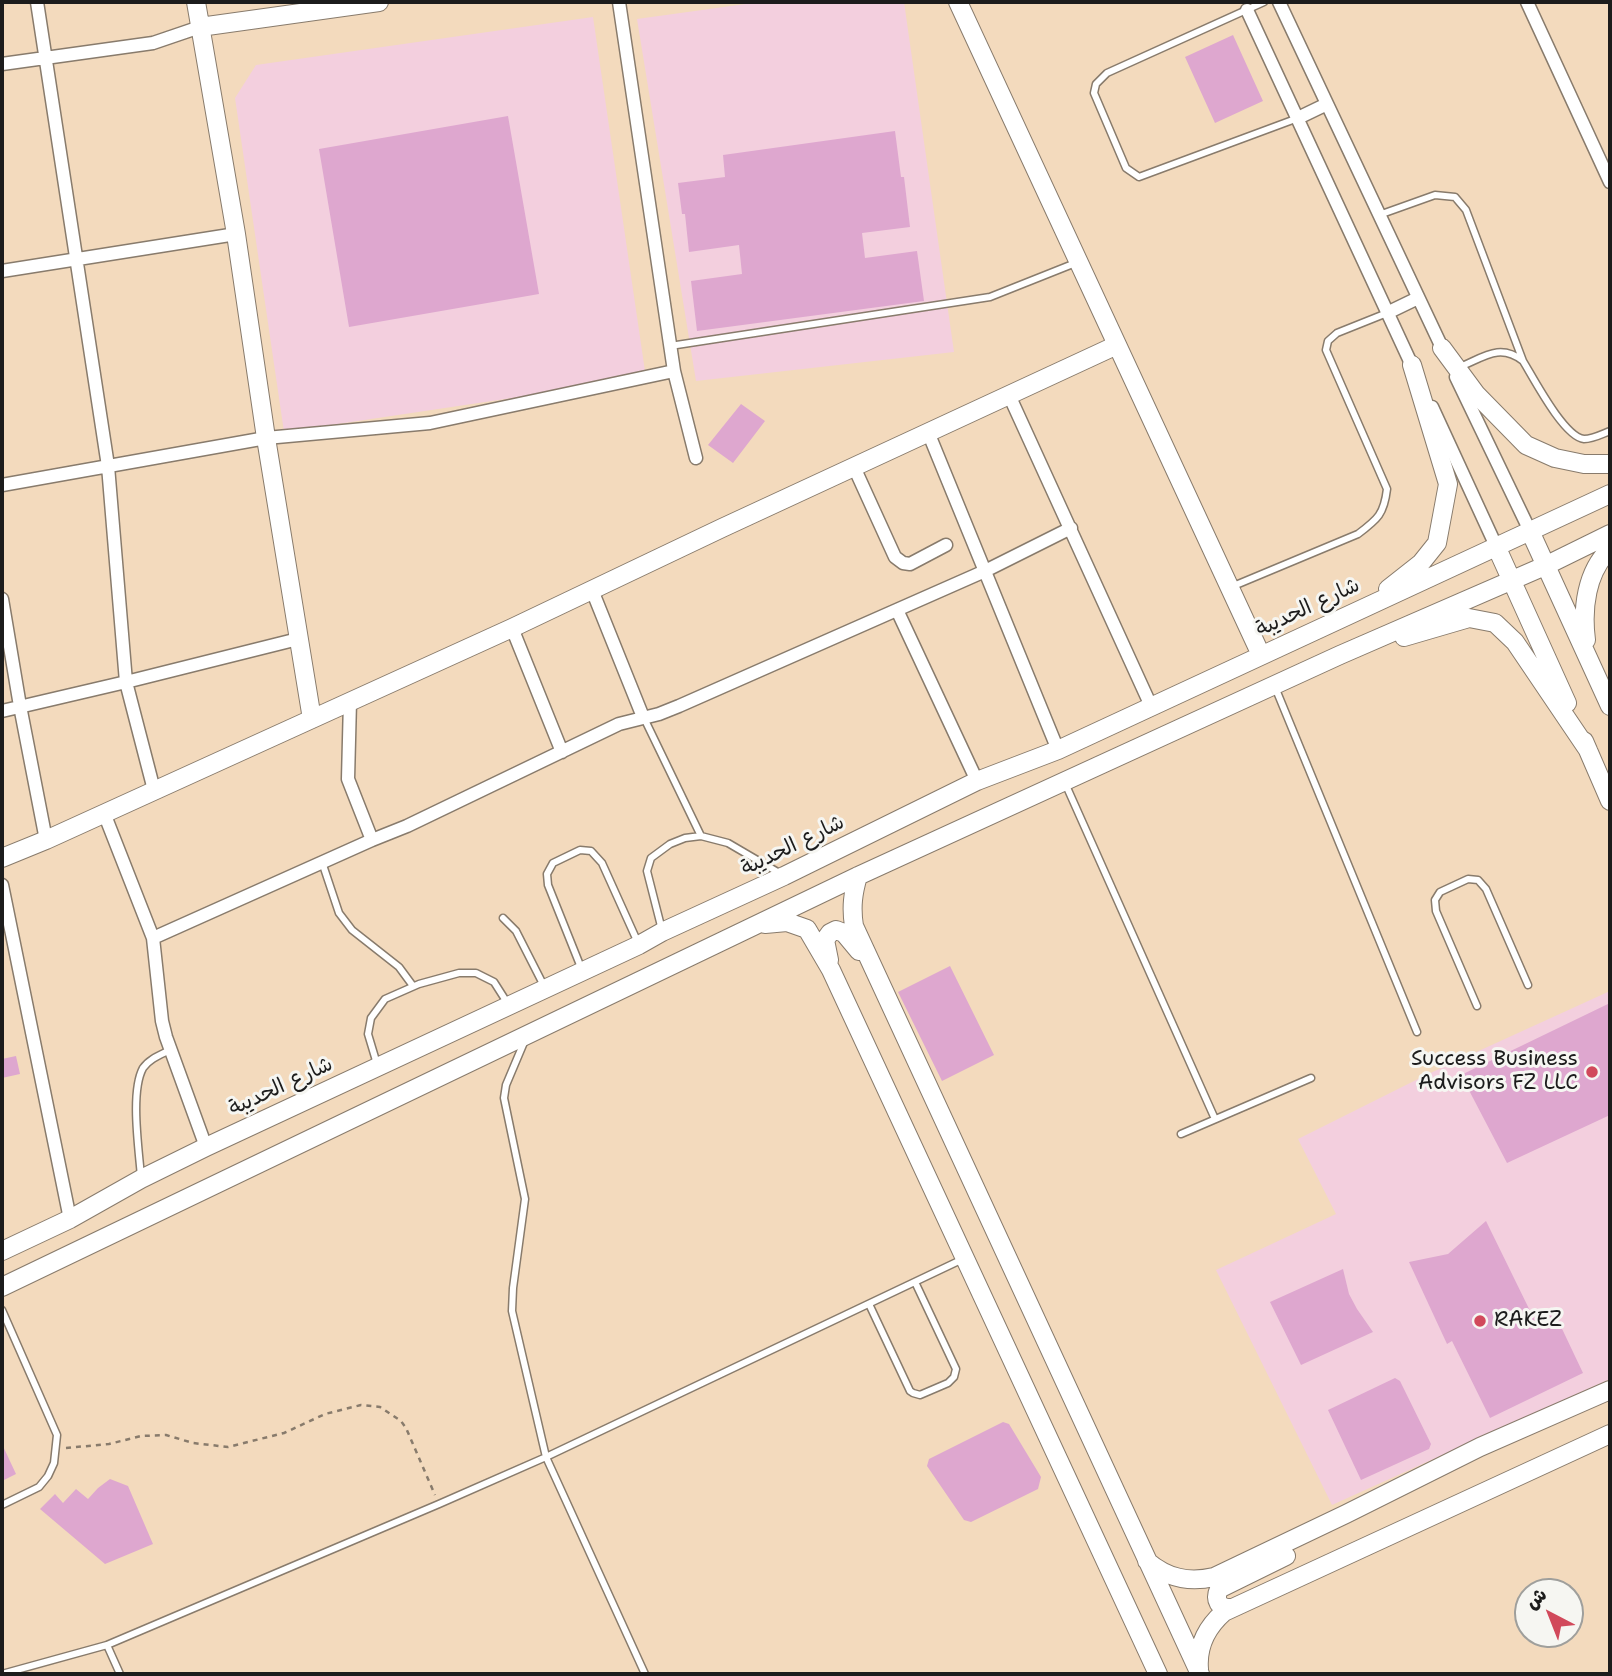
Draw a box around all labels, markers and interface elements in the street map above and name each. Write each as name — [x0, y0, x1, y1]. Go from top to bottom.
street label: شارع الحديبة — [1252, 573, 1364, 643]
street label: شارع الحديبة — [737, 810, 849, 882]
place label: Success Business Advisors FZ LLC — [1411, 1047, 1578, 1097]
street label: شارع الحديبة — [225, 1052, 337, 1122]
marker: Success Business Advisors FZ LLC — [1584, 1064, 1600, 1080]
place label: RAKEZ — [1494, 1308, 1562, 1334]
marker: RAKEZ — [1472, 1313, 1488, 1329]
north arrow — [1514, 1578, 1584, 1648]
text: ش — [1520, 1582, 1552, 1615]

